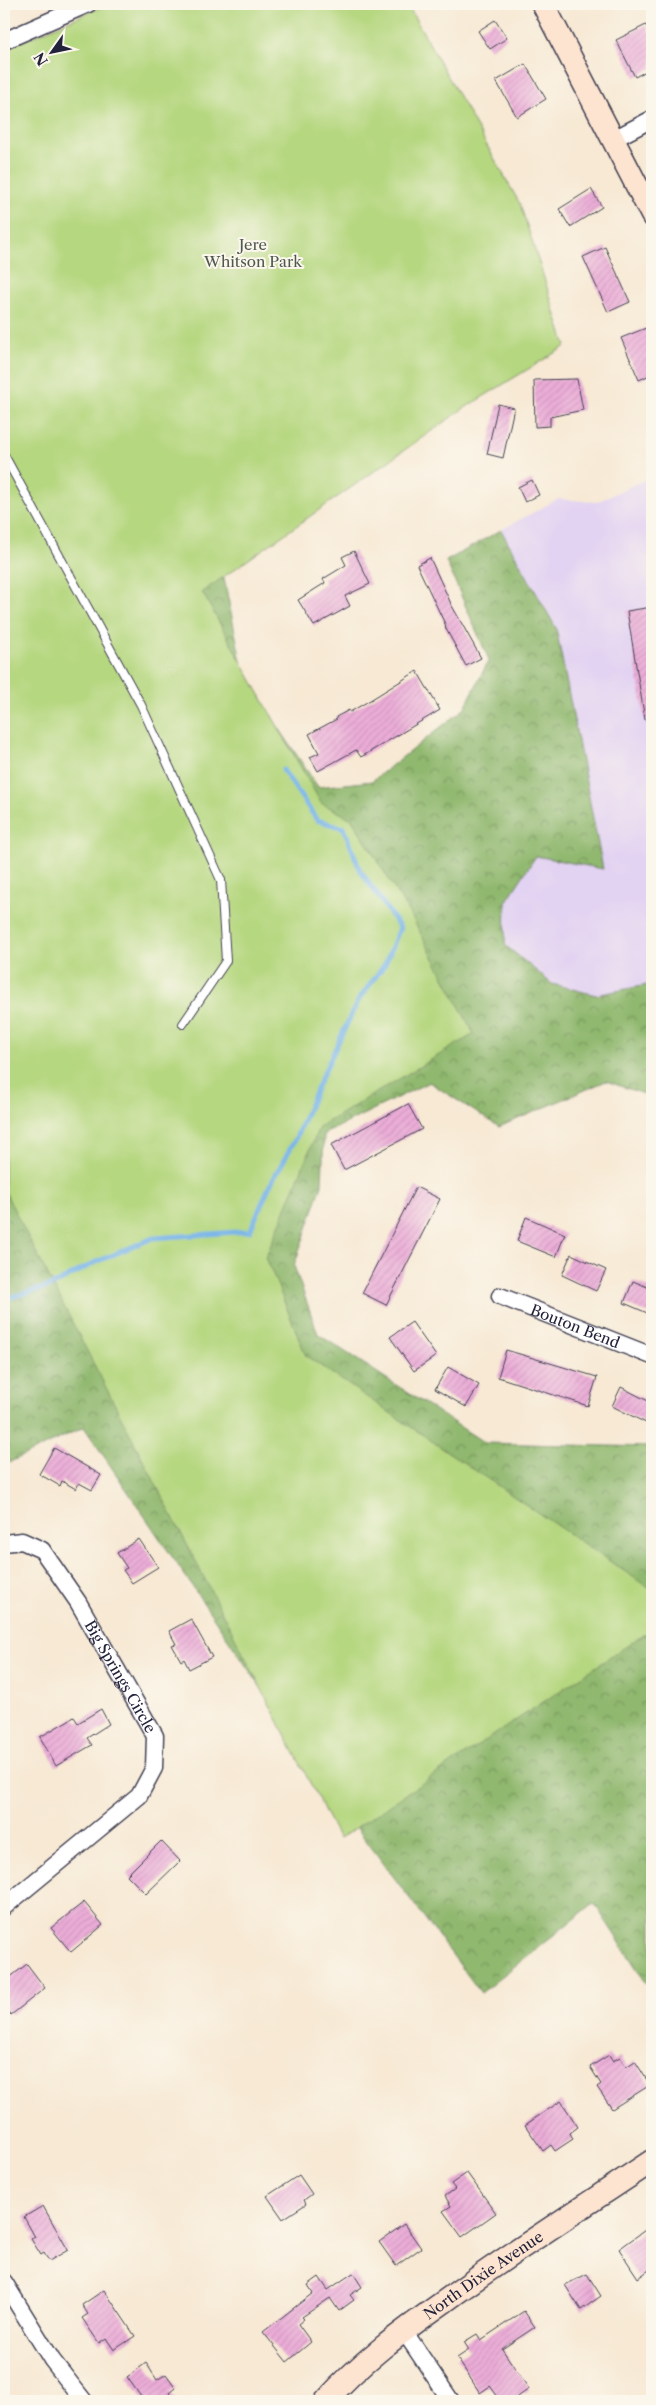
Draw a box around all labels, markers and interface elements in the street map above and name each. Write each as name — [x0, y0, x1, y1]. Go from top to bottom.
north arrow — [28, 28, 78, 78]
text: N — [30, 49, 52, 69]
park label: Jere Whitson Park — [203, 235, 303, 271]
street label: Bouton Bend — [528, 1300, 623, 1352]
street label: Big Springs Circle — [81, 1617, 161, 1736]
street label: North Dixie Avenue — [420, 2226, 546, 2323]

